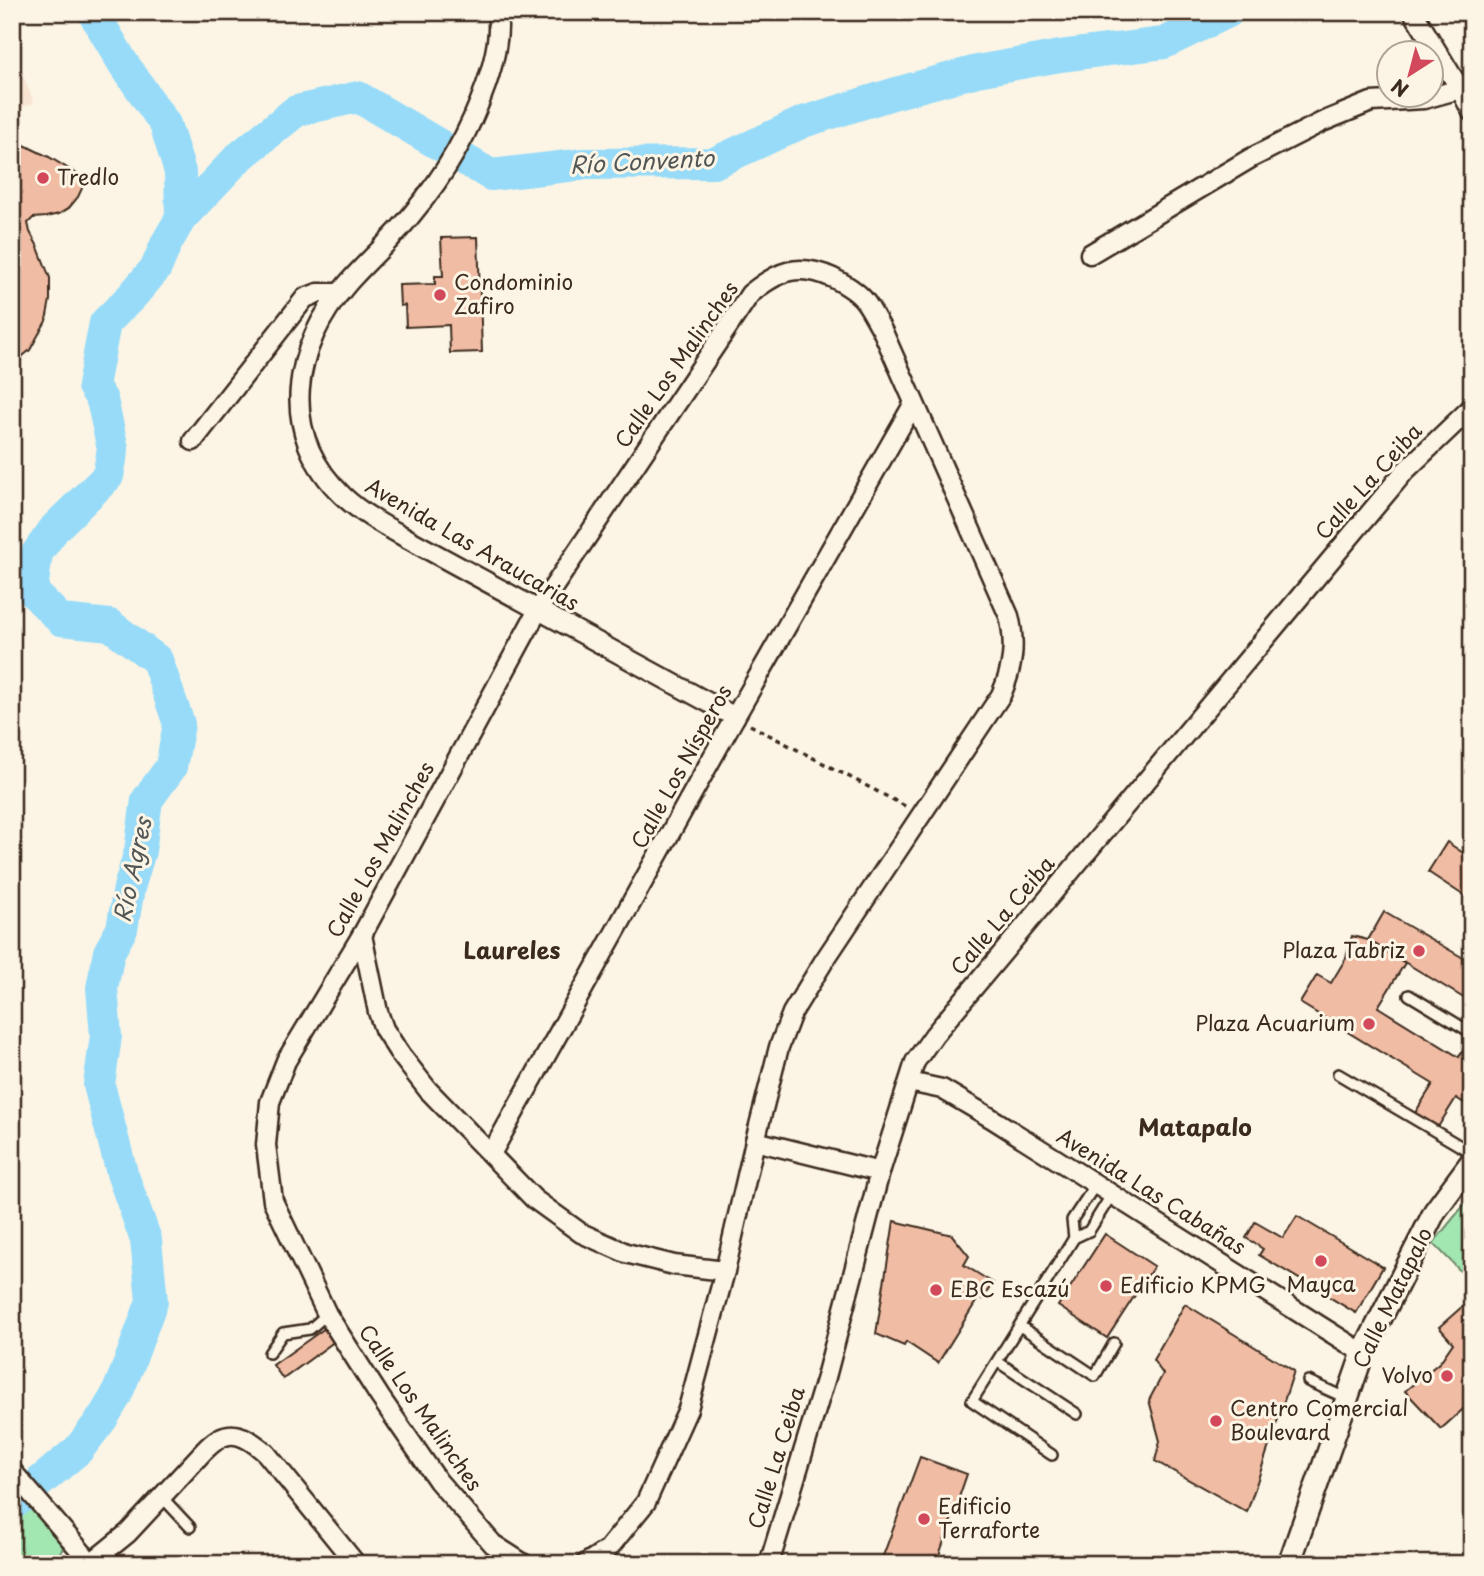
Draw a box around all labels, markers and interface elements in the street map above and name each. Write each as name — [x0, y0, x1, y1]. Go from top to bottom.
north arrow — [1376, 38, 1446, 108]
text: N — [1385, 73, 1414, 104]
water label: Río Convento — [569, 139, 716, 182]
place label: Tredlo — [57, 160, 119, 192]
marker: Tredlo — [35, 170, 51, 186]
place label: Condominio Zafiro — [454, 265, 573, 321]
street label: Calle Los Malinches — [606, 274, 745, 454]
marker: Condominio Zafiro — [432, 287, 448, 303]
street label: Calle La Ceiba — [1306, 415, 1429, 546]
street label: Avenida Las Araucarias — [360, 469, 586, 618]
street label: Calle Los Nísperos — [622, 678, 739, 854]
street label: Calle Los Malinches — [317, 755, 441, 943]
water label: Río Agres — [103, 812, 160, 925]
street label: Calle La Ceiba — [942, 847, 1062, 981]
district label: Laureles — [464, 932, 560, 967]
place label: Plaza Tabriz — [1282, 933, 1405, 965]
marker: Plaza Tabriz — [1411, 943, 1427, 959]
place label: Plaza Acuarium — [1195, 1006, 1355, 1038]
marker: Plaza Acuarium — [1361, 1016, 1377, 1032]
district label: Matapalo — [1138, 1109, 1252, 1144]
street label: Avenida Las Cabañas — [1051, 1119, 1253, 1262]
street label: Calle Matapalo — [1343, 1221, 1439, 1373]
marker: Mayca — [1313, 1253, 1329, 1269]
place label: Mayca — [1286, 1267, 1356, 1299]
place label: Edificio KPMG — [1120, 1268, 1266, 1300]
place label: EBC Escazú — [950, 1272, 1069, 1304]
marker: Edificio KPMG — [1098, 1278, 1114, 1294]
marker: EBC Escazú — [928, 1282, 944, 1298]
street label: Calle Los Malinches — [352, 1317, 491, 1497]
place label: Volvo — [1382, 1358, 1433, 1390]
marker: Volvo — [1439, 1368, 1455, 1384]
street label: Calle La Ceiba — [738, 1382, 812, 1532]
place label: Centro Comercial Boulevard — [1230, 1391, 1408, 1447]
marker: Centro Comercial Boulevard — [1208, 1413, 1224, 1429]
place label: Edificio Terraforte — [938, 1489, 1040, 1545]
marker: Edificio Terraforte — [916, 1511, 932, 1527]

